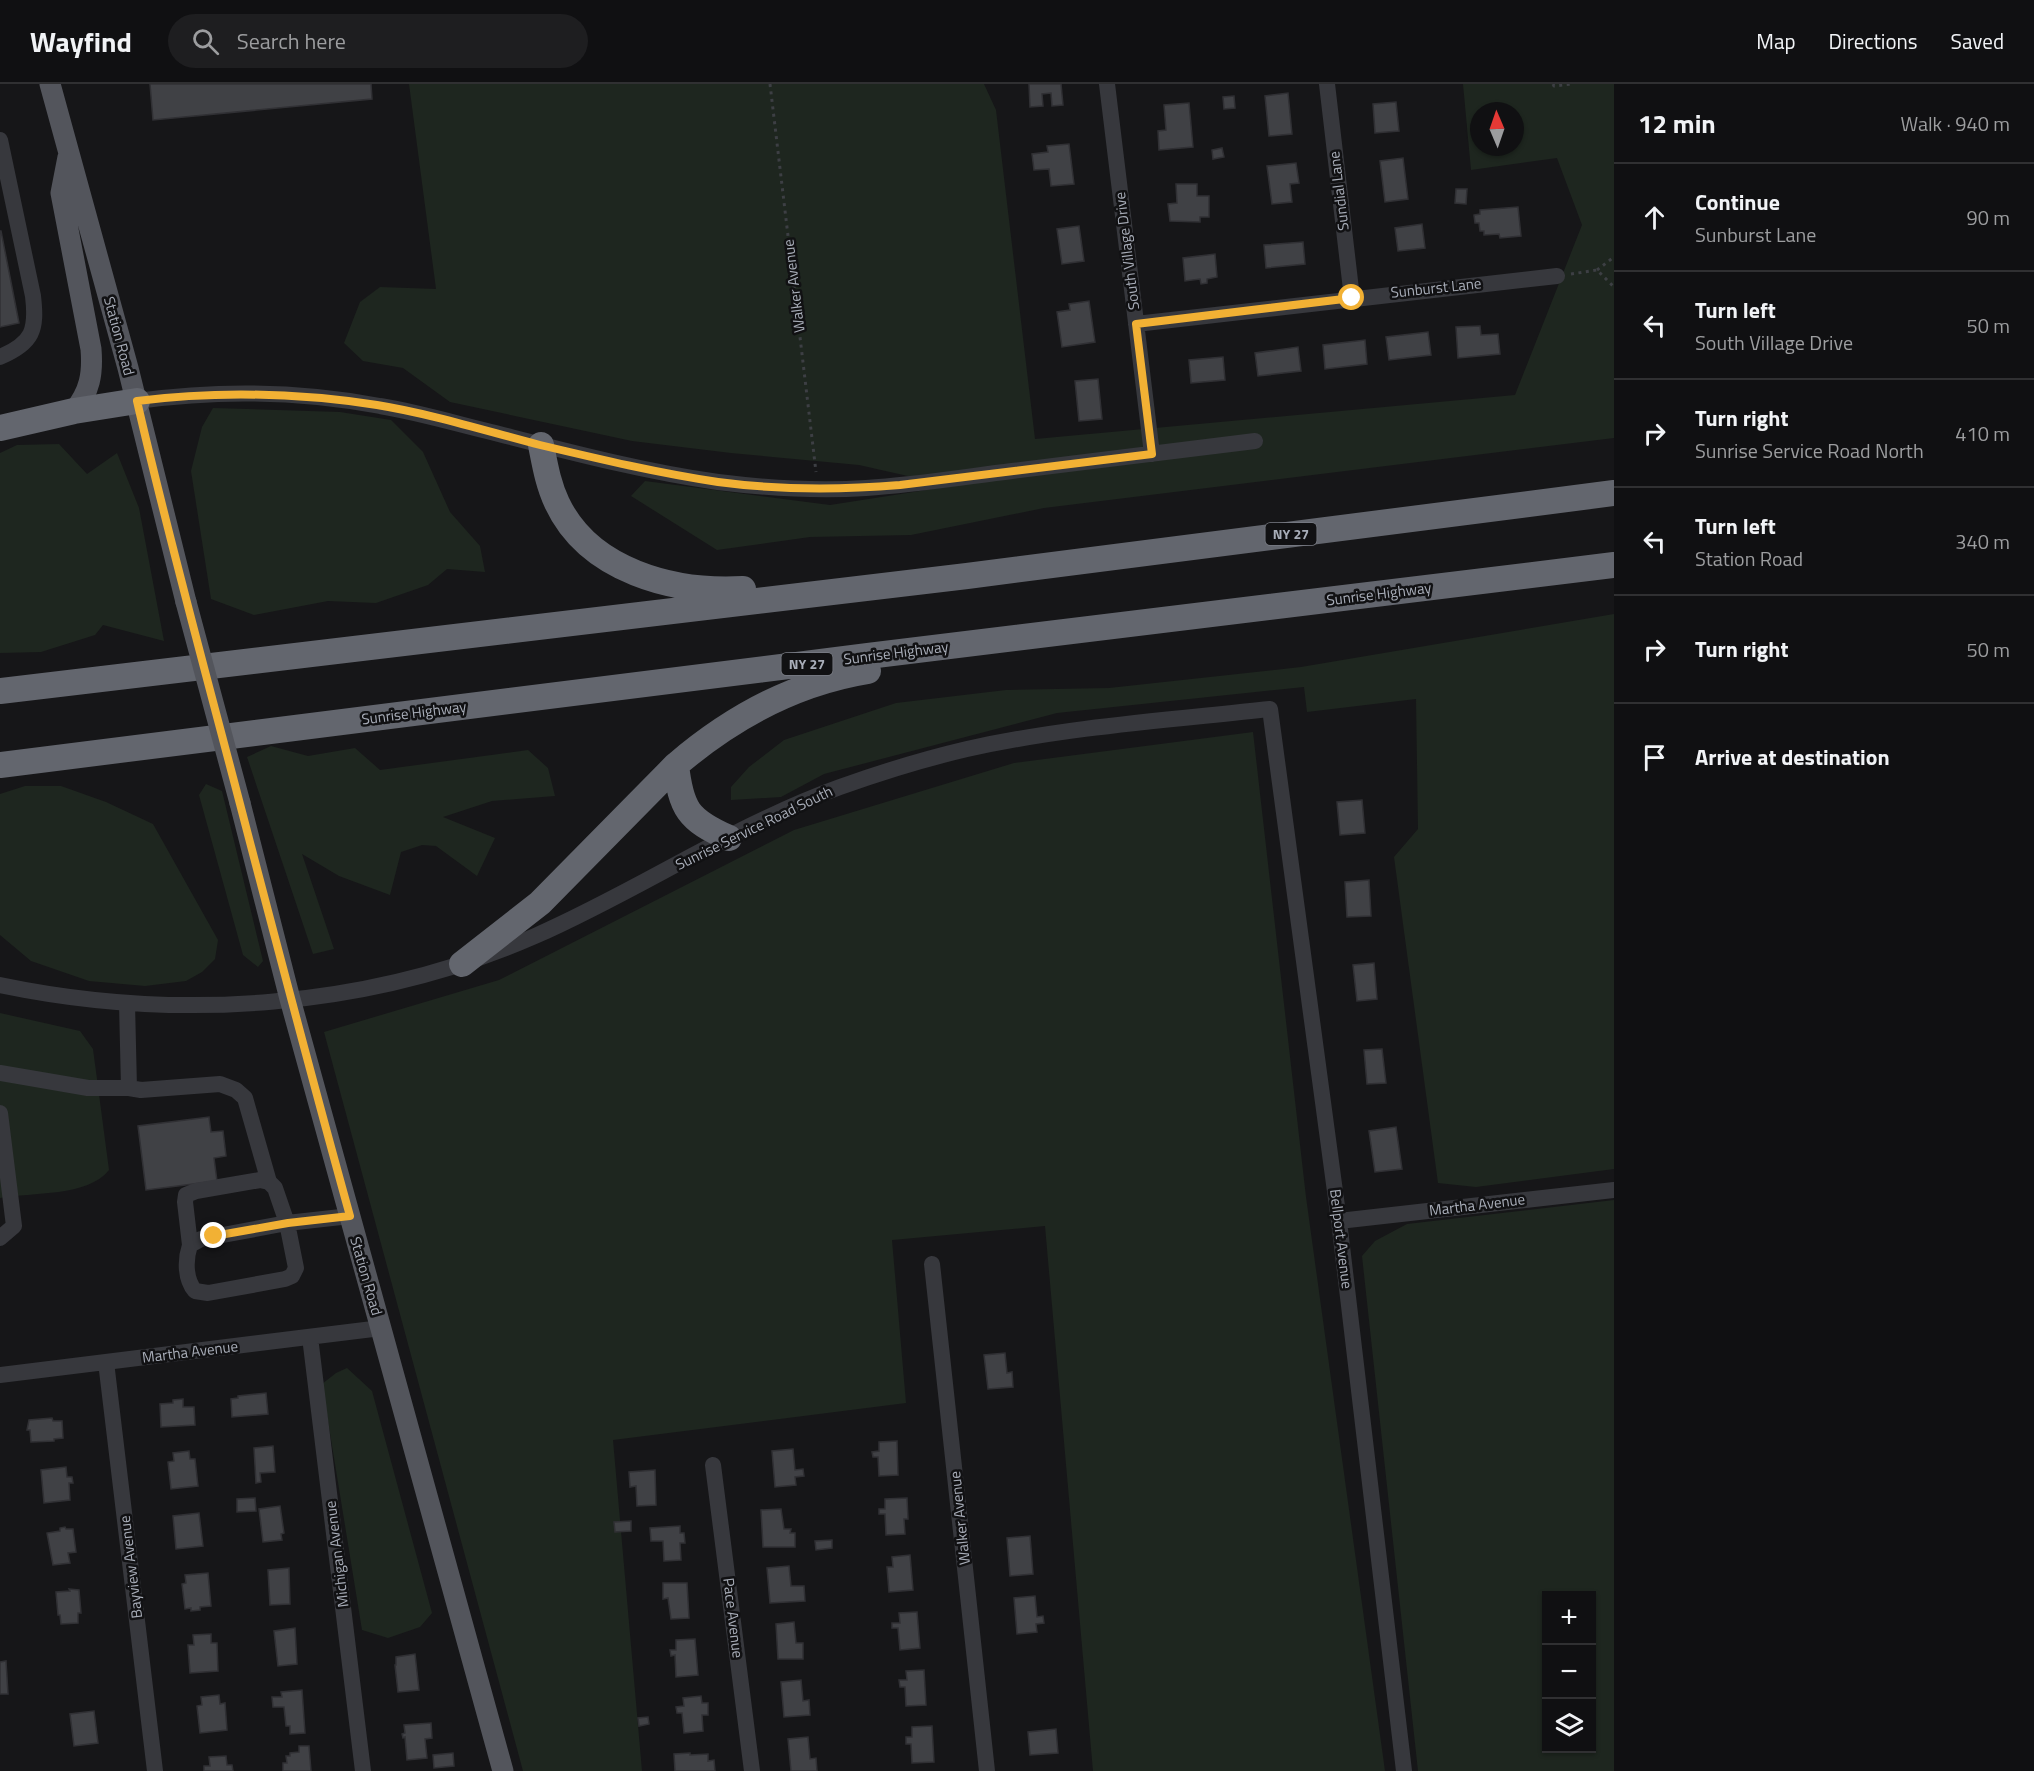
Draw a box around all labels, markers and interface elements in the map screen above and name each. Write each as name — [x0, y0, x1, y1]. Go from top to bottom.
search box — [168, 14, 588, 68]
text: Wayfind — [30, 20, 132, 63]
text: Search here — [237, 24, 346, 58]
icon: search — [189, 25, 222, 58]
text: Map — [1756, 25, 1796, 57]
text: Directions — [1829, 25, 1918, 57]
text: Saved — [1951, 25, 2004, 57]
north arrow — [1470, 102, 1524, 156]
text: 12 min — [1638, 104, 1716, 143]
text: Walk · 940 m — [1901, 108, 2010, 139]
street label: Sundial Lane — [1322, 150, 1355, 232]
text: Continue — [1695, 185, 1780, 219]
street label: South Village Drive — [1108, 191, 1145, 311]
icon: ahead — [1638, 201, 1671, 234]
text: 90 m — [1966, 202, 2010, 233]
text: Sunburst Lane — [1695, 219, 1816, 250]
street label: Walker Avenue — [776, 238, 811, 334]
street label: Sunburst Lane — [1389, 271, 1482, 304]
route start — [1338, 284, 1364, 310]
text: Turn left — [1695, 293, 1776, 327]
street label: Station Road — [98, 294, 141, 378]
icon: left — [1638, 309, 1671, 342]
text: 50 m — [1966, 310, 2010, 341]
text: South Village Drive — [1695, 327, 1853, 358]
text: Turn right — [1695, 401, 1789, 435]
icon: right — [1638, 417, 1671, 450]
text: 410 m — [1955, 418, 2010, 449]
text: Sunrise Service Road North — [1695, 435, 1924, 466]
text: Turn left — [1695, 509, 1776, 543]
road number: NY 27 — [1266, 523, 1316, 545]
icon: left — [1638, 525, 1671, 558]
text: 340 m — [1955, 526, 2010, 557]
text: Station Road — [1695, 543, 1803, 574]
street label: Sunrise Highway — [1325, 576, 1433, 611]
text: Turn right — [1695, 632, 1789, 666]
icon: right — [1638, 633, 1671, 666]
text: 50 m — [1966, 634, 2010, 665]
street label: Sunrise Highway — [842, 635, 950, 670]
road number: NY 27 — [782, 653, 832, 675]
street label: Sunrise Highway — [360, 695, 468, 730]
text: Arrive at destination — [1695, 740, 1890, 774]
icon: arrive — [1638, 741, 1671, 774]
street label: Sunrise Service Road South — [671, 779, 836, 876]
street label: Martha Avenue — [1428, 1187, 1526, 1222]
street label: Bellport Avenue — [1324, 1188, 1359, 1290]
route end — [200, 1222, 226, 1248]
street label: Station Road — [344, 1234, 389, 1318]
street label: Martha Avenue — [141, 1334, 239, 1369]
street label: Walker Avenue — [943, 1470, 976, 1566]
street label: Michigan Avenue — [319, 1499, 354, 1609]
street label: Bayview Avenue — [113, 1514, 148, 1620]
street label: Pace Avenue — [717, 1577, 750, 1659]
map controls — [1542, 1591, 1596, 1753]
button: + — [1542, 1591, 1596, 1645]
button: − — [1542, 1645, 1596, 1699]
button: layers — [1542, 1699, 1596, 1753]

